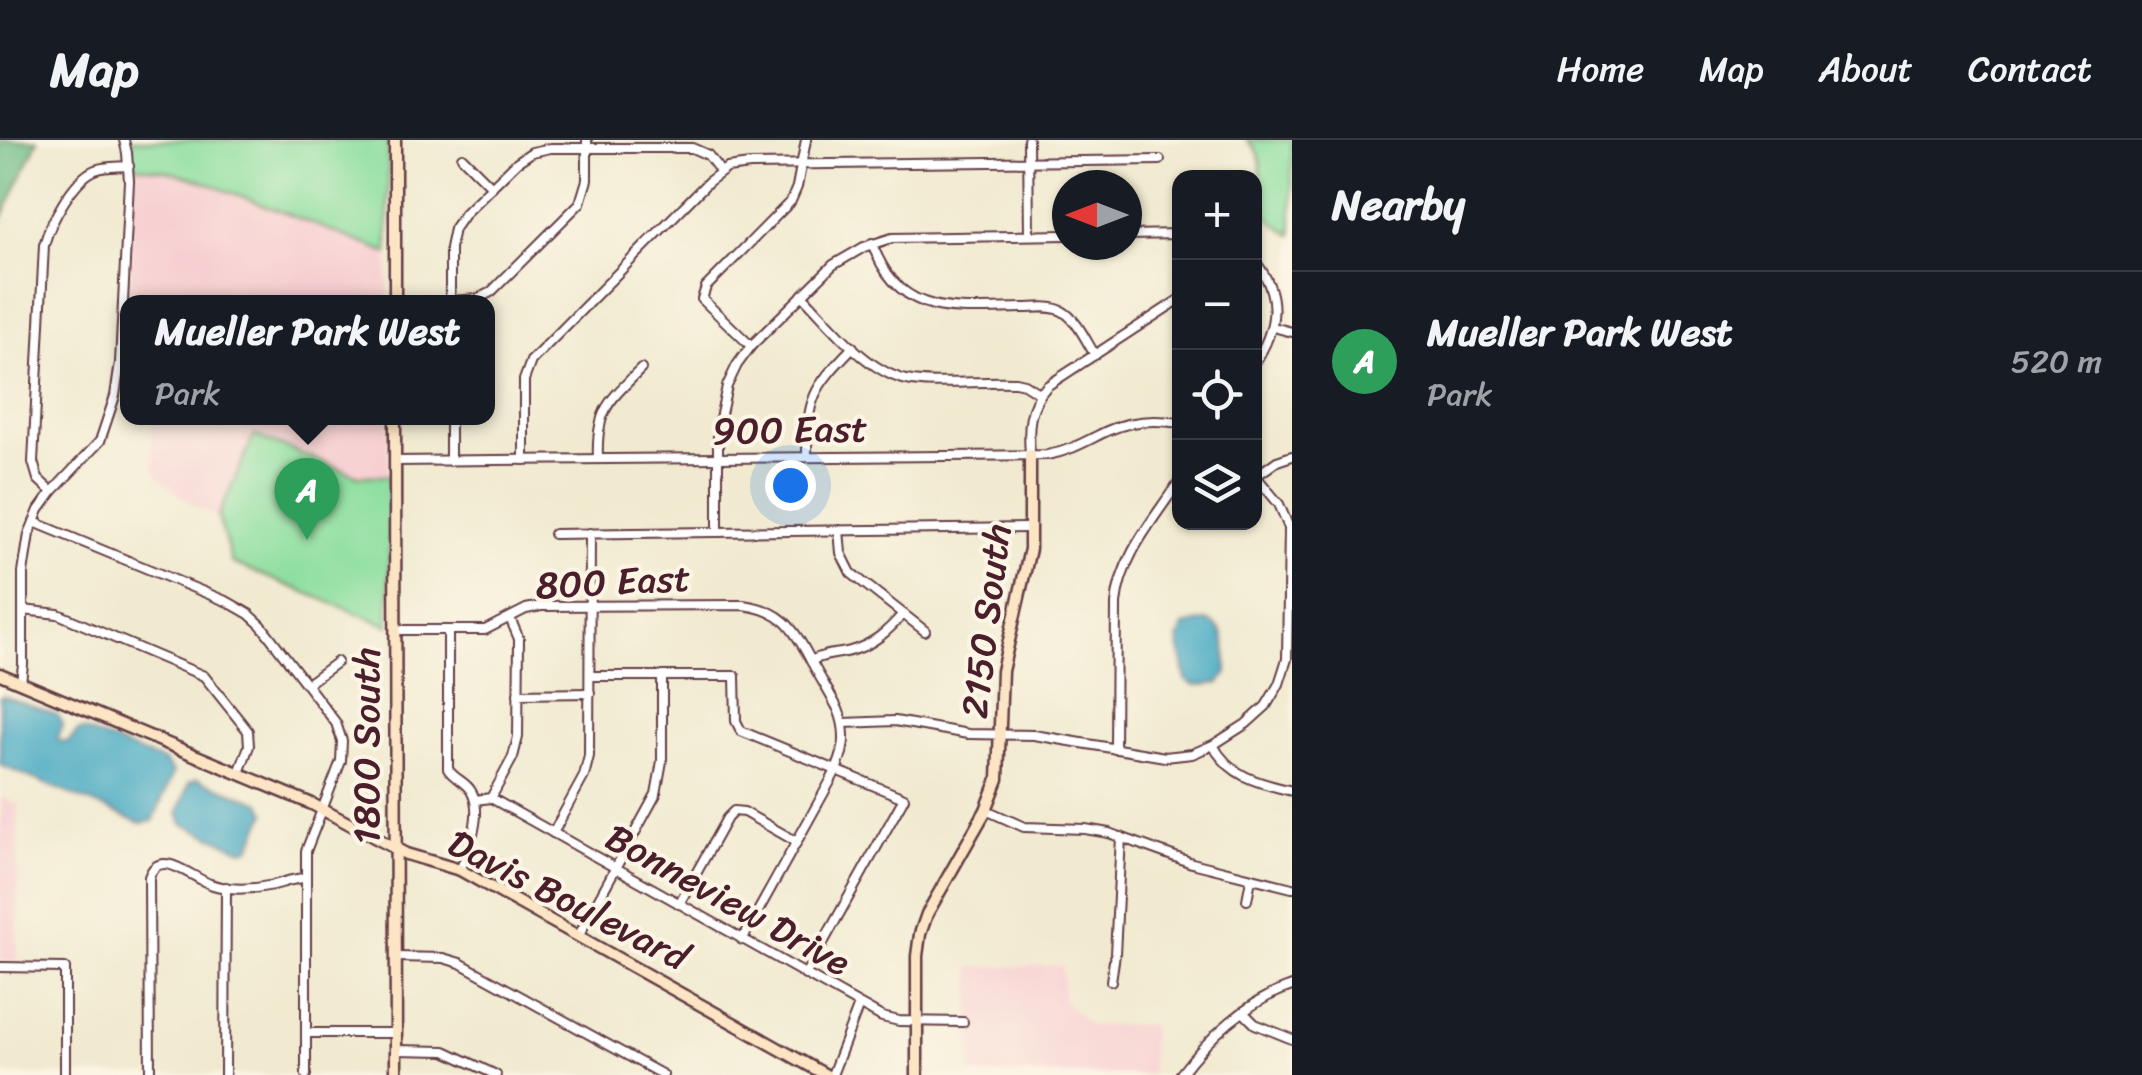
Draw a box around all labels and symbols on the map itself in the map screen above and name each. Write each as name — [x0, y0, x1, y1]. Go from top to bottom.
north arrow — [1052, 170, 1142, 260]
street label: 900 East — [712, 395, 868, 465]
pin: A — [274, 458, 340, 540]
your location — [765, 460, 816, 511]
street label: 2150 South — [941, 520, 1031, 722]
street label: 800 East — [534, 544, 692, 620]
street label: 1800 South — [333, 647, 400, 845]
street label: Bonneview Drive — [593, 805, 863, 995]
street label: Davis Boulevard — [435, 810, 703, 991]

